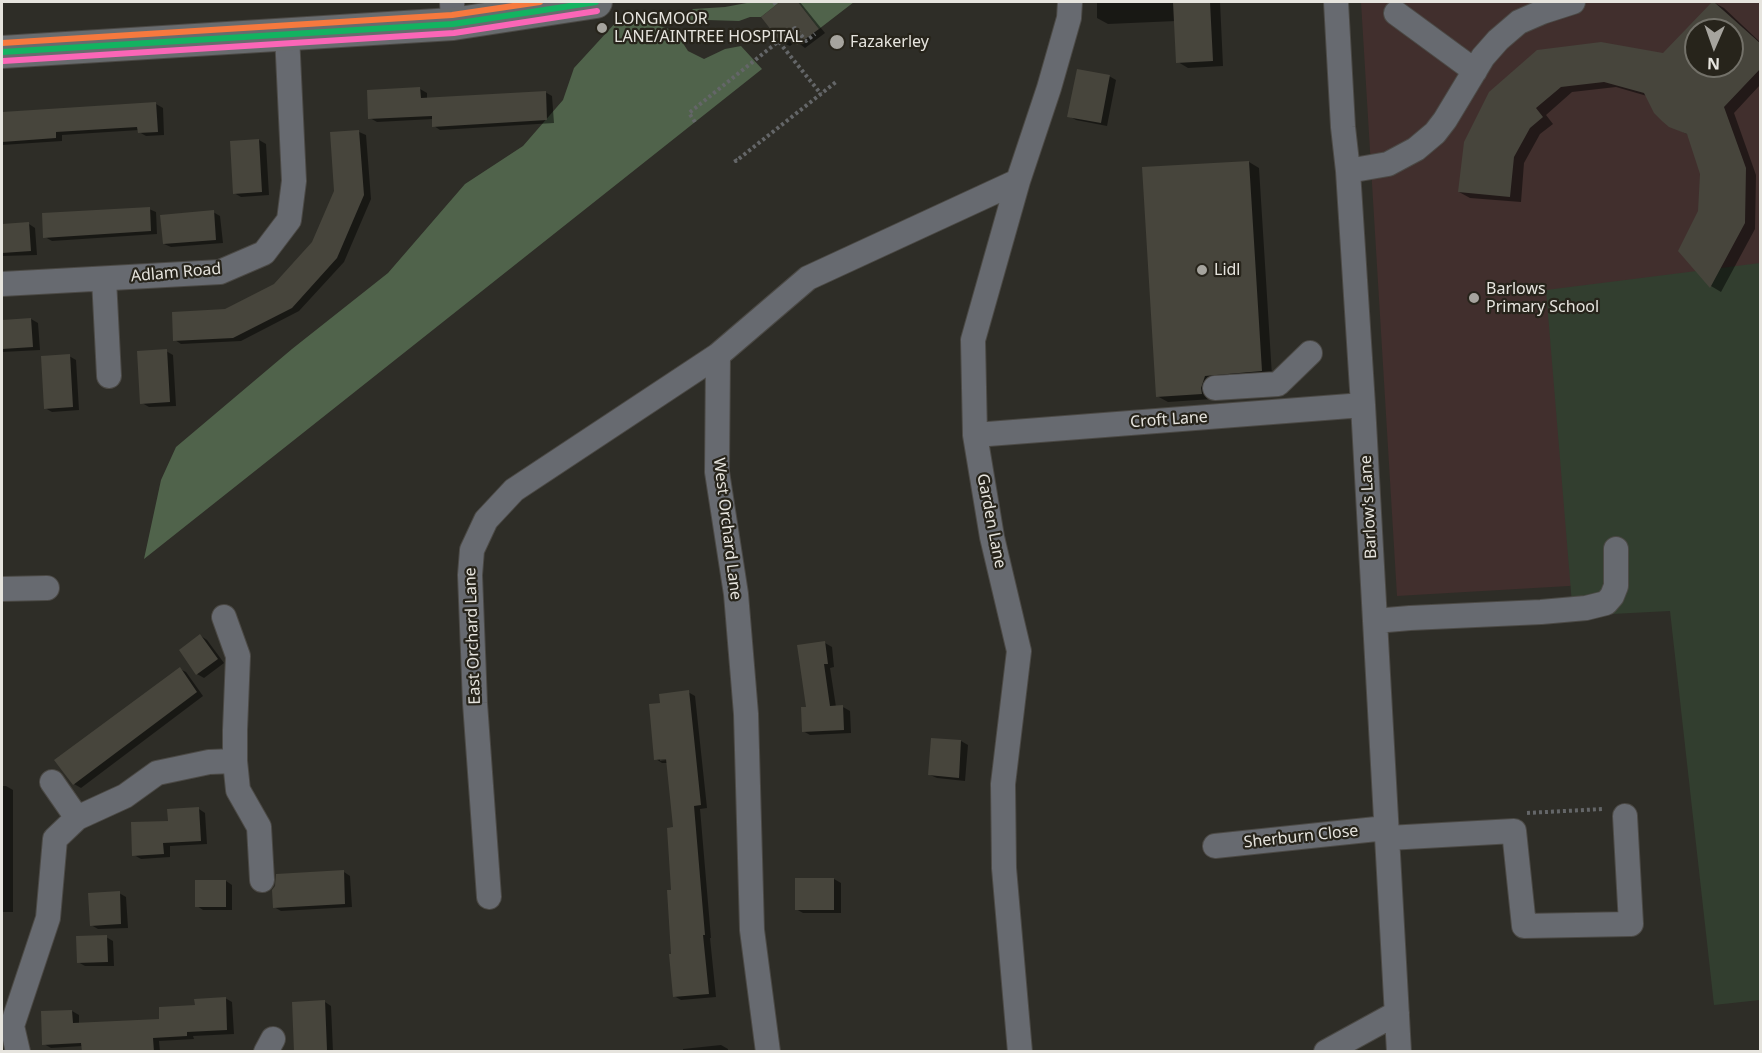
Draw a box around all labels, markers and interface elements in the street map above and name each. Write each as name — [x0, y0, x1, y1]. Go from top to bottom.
place label: LONGMOOR LANE/AINTREE HOSPITAL — [614, 9, 803, 47]
north arrow — [1684, 18, 1744, 78]
marker: LONGMOOR LANE/AINTREE HOSPITAL — [595, 21, 609, 35]
place label: Fazakerley — [850, 32, 929, 52]
marker: Fazakerley — [828, 33, 846, 51]
text: N — [1707, 53, 1720, 75]
street label: Adlam Road — [130, 259, 222, 287]
place label: Lidl — [1214, 260, 1240, 280]
marker: Lidl — [1195, 263, 1209, 277]
place label: Barlows Primary School — [1486, 279, 1599, 317]
marker: Barlows Primary School — [1467, 291, 1481, 305]
street label: Croft Lane — [1130, 408, 1208, 432]
street label: Barlow's Lane — [1357, 455, 1381, 559]
street label: West Orchard Lane — [709, 457, 745, 601]
street label: Garden Lane — [972, 472, 1010, 570]
street label: East Orchard Lane — [461, 567, 485, 705]
street label: Sherburn Close — [1243, 821, 1359, 853]

